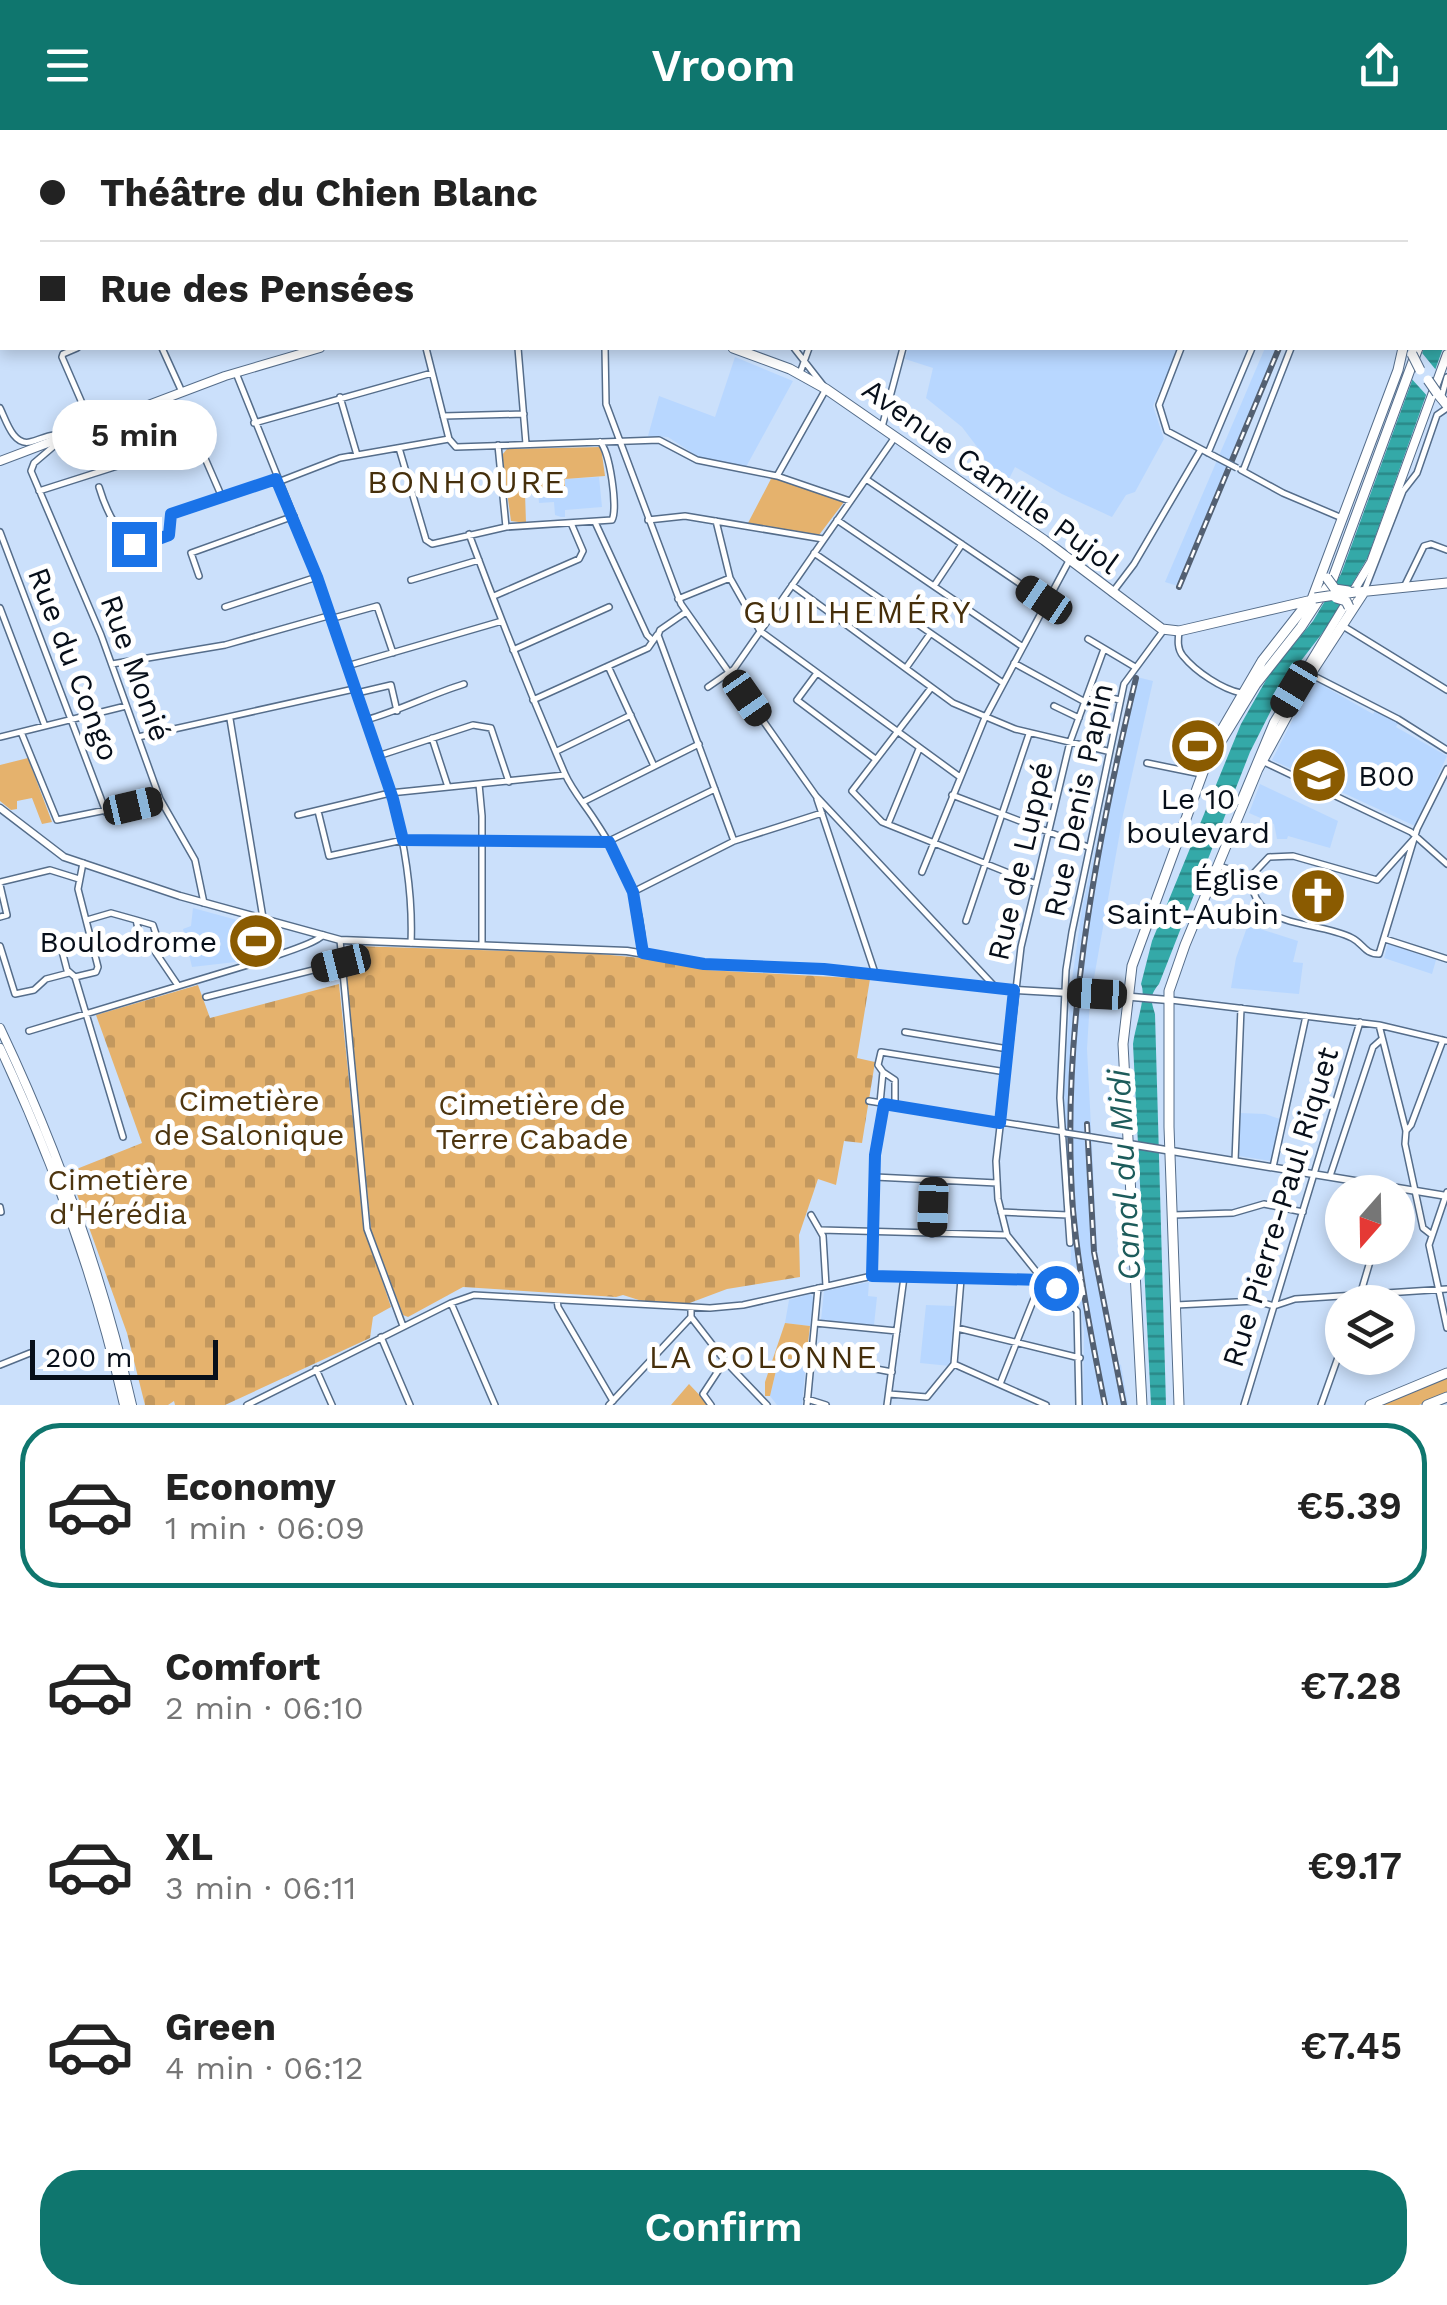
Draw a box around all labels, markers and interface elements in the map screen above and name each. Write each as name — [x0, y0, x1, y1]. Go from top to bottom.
icon: menu — [40, 38, 95, 93]
icon: share — [1352, 38, 1407, 93]
text: Vroom — [651, 39, 796, 92]
text: Théâtre du Chien Blanc — [100, 171, 538, 215]
text: Rue des Pensées — [100, 267, 414, 311]
street label: Avenue Camille Pujol — [856, 371, 1126, 581]
callout: 5 min — [52, 399, 216, 469]
text: 5 min — [91, 416, 178, 454]
district label: BONHOURE — [367, 463, 567, 501]
route end — [112, 522, 157, 567]
street label: Rue du Congo — [21, 562, 127, 766]
car — [1011, 571, 1077, 629]
street label: Rue Monié — [93, 590, 179, 746]
district label: GUILHEMÉRY — [743, 593, 973, 631]
car — [1266, 656, 1322, 722]
car — [718, 665, 776, 731]
street label: Rue Denis Papin — [1036, 680, 1120, 920]
sports icon: Le 10 boulevard — [1168, 716, 1228, 776]
school or university icon: B00 — [1289, 745, 1349, 805]
street label: Rue de Luppé — [980, 758, 1060, 964]
place label: B00 — [1358, 758, 1415, 793]
place label: Le 10 boulevard — [1126, 781, 1270, 850]
car — [100, 785, 166, 827]
place label: Église Saint-Aubin — [1106, 862, 1279, 931]
church icon: Église Saint-Aubin — [1288, 866, 1348, 926]
sports icon: Boulodrome — [226, 911, 286, 971]
place label: Boulodrome — [39, 924, 217, 959]
car — [308, 941, 374, 985]
car — [1066, 977, 1128, 1011]
street label: Rue Pierre-Paul Riquet — [1215, 1042, 1345, 1371]
water label: Canal du Midi — [1099, 1068, 1149, 1282]
park label: Cimetière de Salonique — [154, 1083, 344, 1152]
park label: Cimetière de Terre Cabade — [435, 1087, 629, 1156]
park label: Cimetière d'Hérédia — [48, 1162, 188, 1231]
north arrow — [1325, 1175, 1415, 1265]
map controls — [1325, 1175, 1415, 1375]
car — [917, 1176, 949, 1238]
route start — [1034, 1266, 1079, 1311]
button: layers — [1325, 1285, 1415, 1375]
scale bar — [30, 1335, 218, 1380]
district label: LA COLONNE — [649, 1338, 879, 1376]
text: 200 m — [45, 1341, 132, 1374]
icon: car — [45, 1461, 135, 1551]
text: Economy — [165, 1465, 336, 1509]
text: €5.39 — [1297, 1484, 1402, 1528]
text: 1 min · 06:09 — [165, 1509, 365, 1547]
icon: car — [45, 1641, 135, 1731]
text: Comfort — [165, 1645, 320, 1689]
text: €7.28 — [1300, 1664, 1402, 1708]
text: 2 min · 06:10 — [165, 1689, 364, 1727]
icon: car — [45, 1821, 135, 1911]
text: XL — [165, 1825, 213, 1869]
text: €9.17 — [1307, 1844, 1402, 1888]
text: 3 min · 06:11 — [165, 1869, 356, 1907]
icon: car — [45, 2001, 135, 2091]
text: Green — [165, 2005, 276, 2049]
text: €7.45 — [1301, 2024, 1402, 2068]
text: 4 min · 06:12 — [165, 2049, 363, 2087]
button: Confirm — [40, 2170, 1407, 2285]

